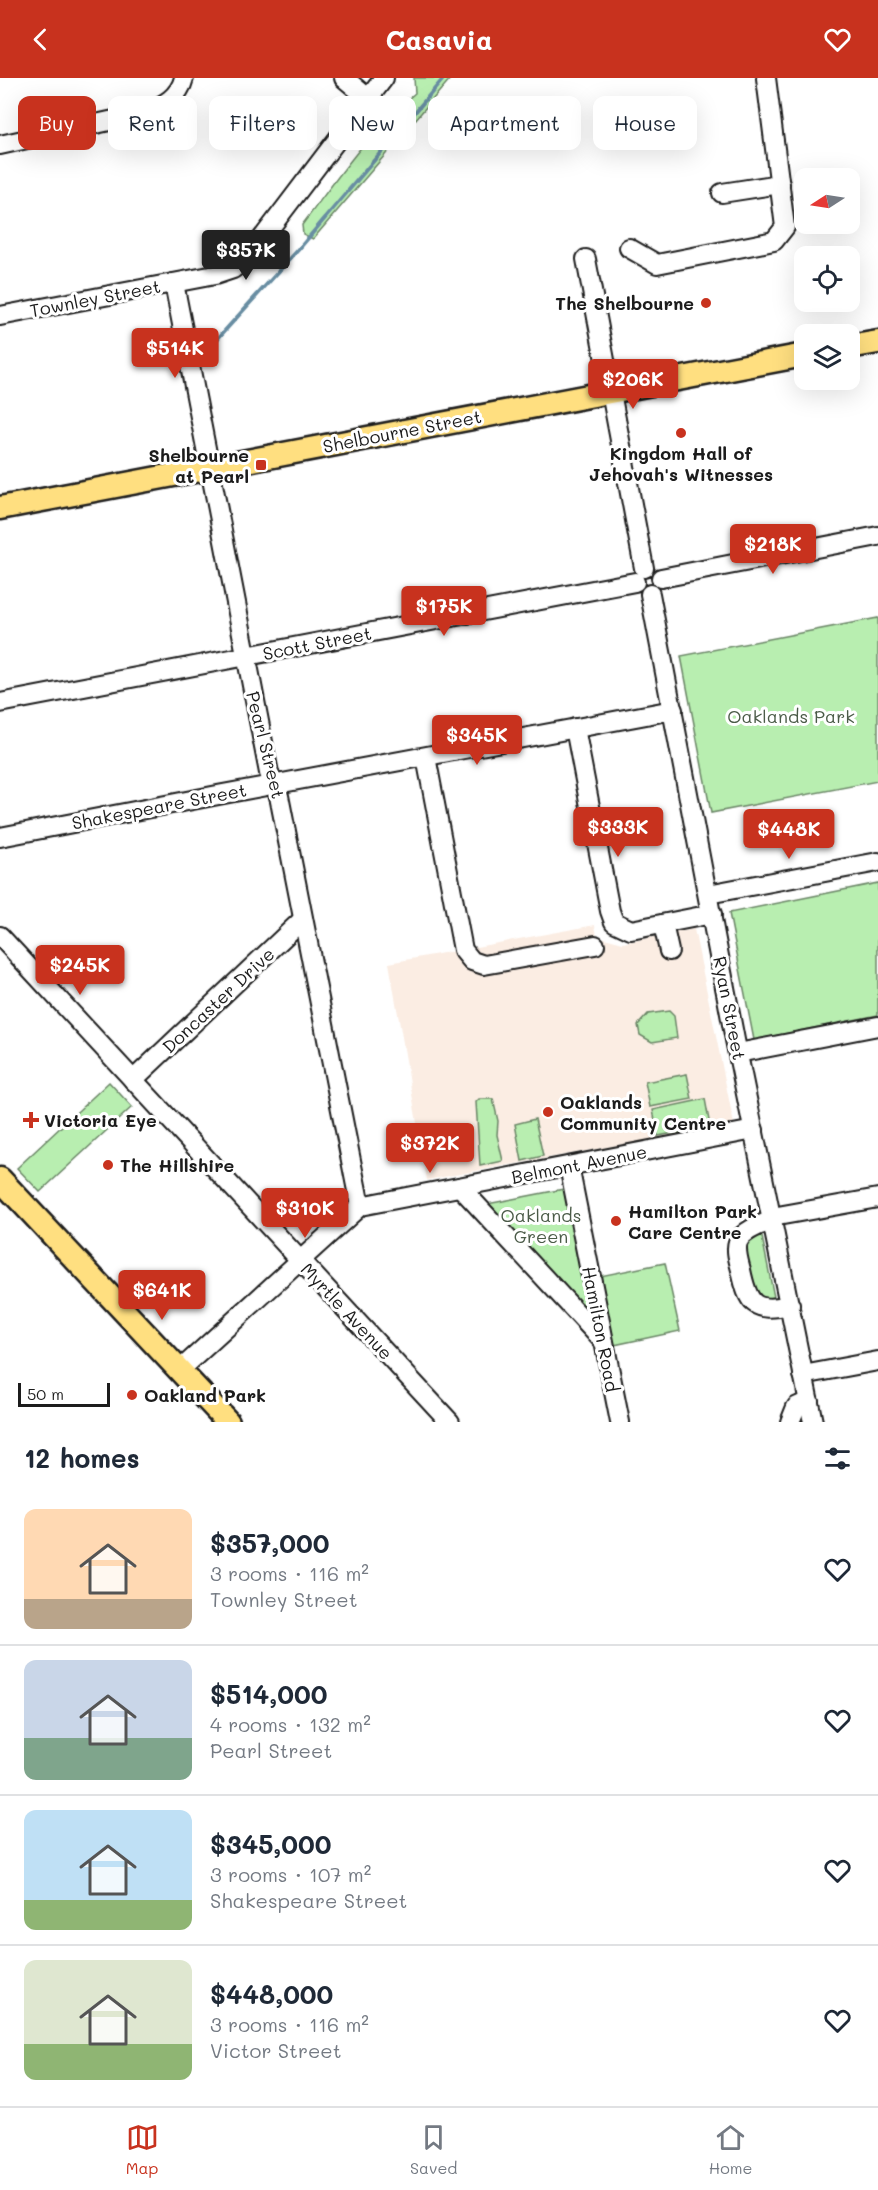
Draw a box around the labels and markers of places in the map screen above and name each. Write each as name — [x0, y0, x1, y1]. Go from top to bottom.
pin: $357K — [204, 230, 288, 281]
place label: The Shelbourne — [555, 291, 694, 315]
marker: The Shelbourne — [699, 296, 713, 310]
pin: $514K — [133, 328, 217, 379]
pin: $206K — [591, 359, 675, 410]
marker: Kingdom Hall of Jehovah's Witnesses — [674, 426, 688, 440]
place label: Kingdom Hall of Jehovah's Witnesses — [589, 441, 773, 486]
place label: Shelbourne at Pearl — [149, 443, 249, 488]
marker: Shelbourne at Pearl — [254, 458, 268, 472]
pin: $218K — [731, 524, 815, 575]
pin: $175K — [402, 586, 486, 637]
pin: $345K — [435, 715, 519, 766]
pin: $333K — [576, 807, 660, 858]
pin: $448K — [747, 809, 831, 860]
pin: $245K — [38, 945, 122, 996]
place label: Oaklands Community Centre — [560, 1090, 727, 1135]
marker: Oaklands Community Centre — [541, 1105, 555, 1119]
place label: Victoria Eye — [44, 1108, 157, 1132]
marker: Victoria Eye — [22, 1111, 40, 1129]
pin: $372K — [388, 1123, 472, 1174]
place label: The Hillshire — [120, 1153, 235, 1177]
marker: The Hillshire — [101, 1158, 115, 1172]
pin: $310K — [263, 1188, 347, 1239]
place label: Hamilton Park Care Centre — [628, 1199, 757, 1244]
marker: Hamilton Park Care Centre — [609, 1214, 623, 1228]
pin: $641K — [120, 1270, 204, 1321]
place label: Oakland Park — [144, 1383, 266, 1407]
marker: Oakland Park — [125, 1388, 139, 1402]

